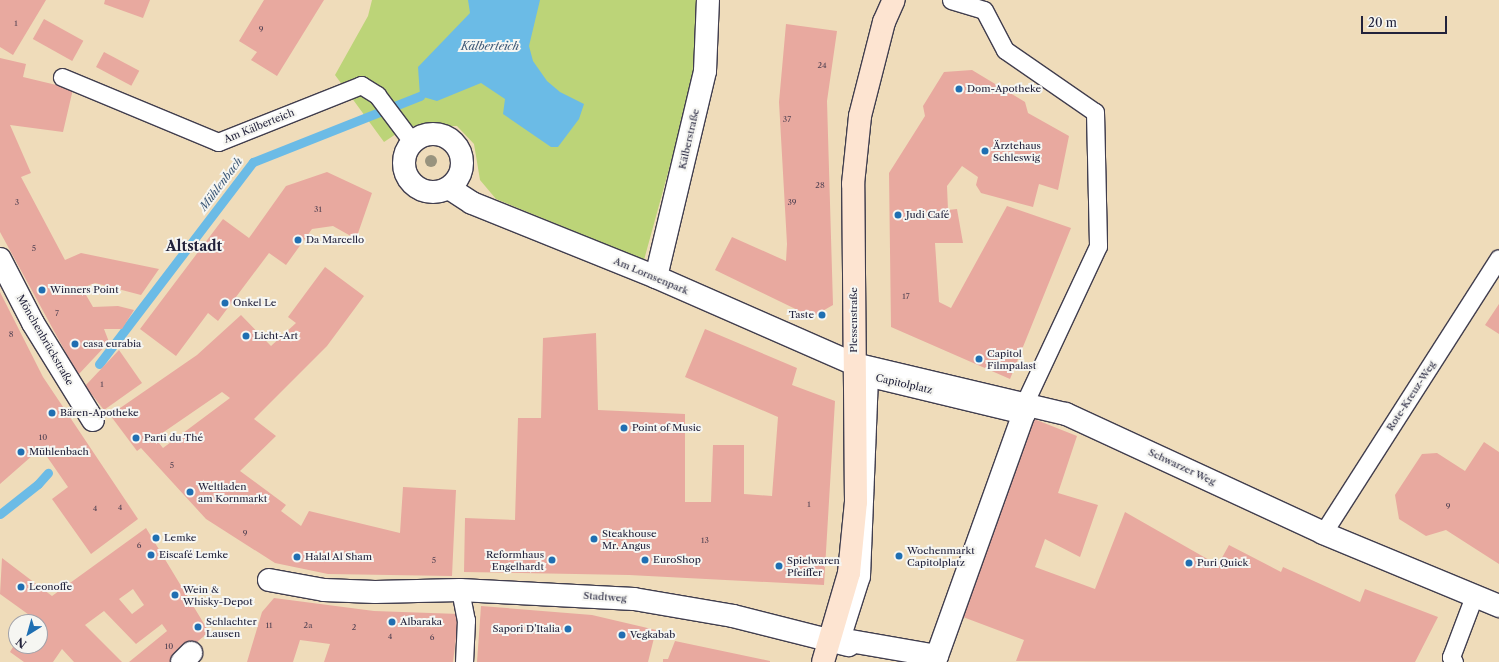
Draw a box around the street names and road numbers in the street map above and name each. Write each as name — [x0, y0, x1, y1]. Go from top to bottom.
street label: Am Kälberteich — [222, 106, 296, 146]
street label: Kälberstraße — [676, 108, 702, 170]
street label: Am Lornsenpark — [612, 255, 690, 297]
street label: Plessenstraße — [848, 287, 860, 353]
street label: Mönchenbrückstraße — [14, 293, 76, 387]
street label: Rote-Kreuz-Weg — [1384, 359, 1438, 433]
street label: Capitolplatz — [874, 372, 934, 396]
street label: Schwarzer Weg — [1146, 446, 1218, 488]
street label: Stadtweg — [583, 590, 627, 604]

